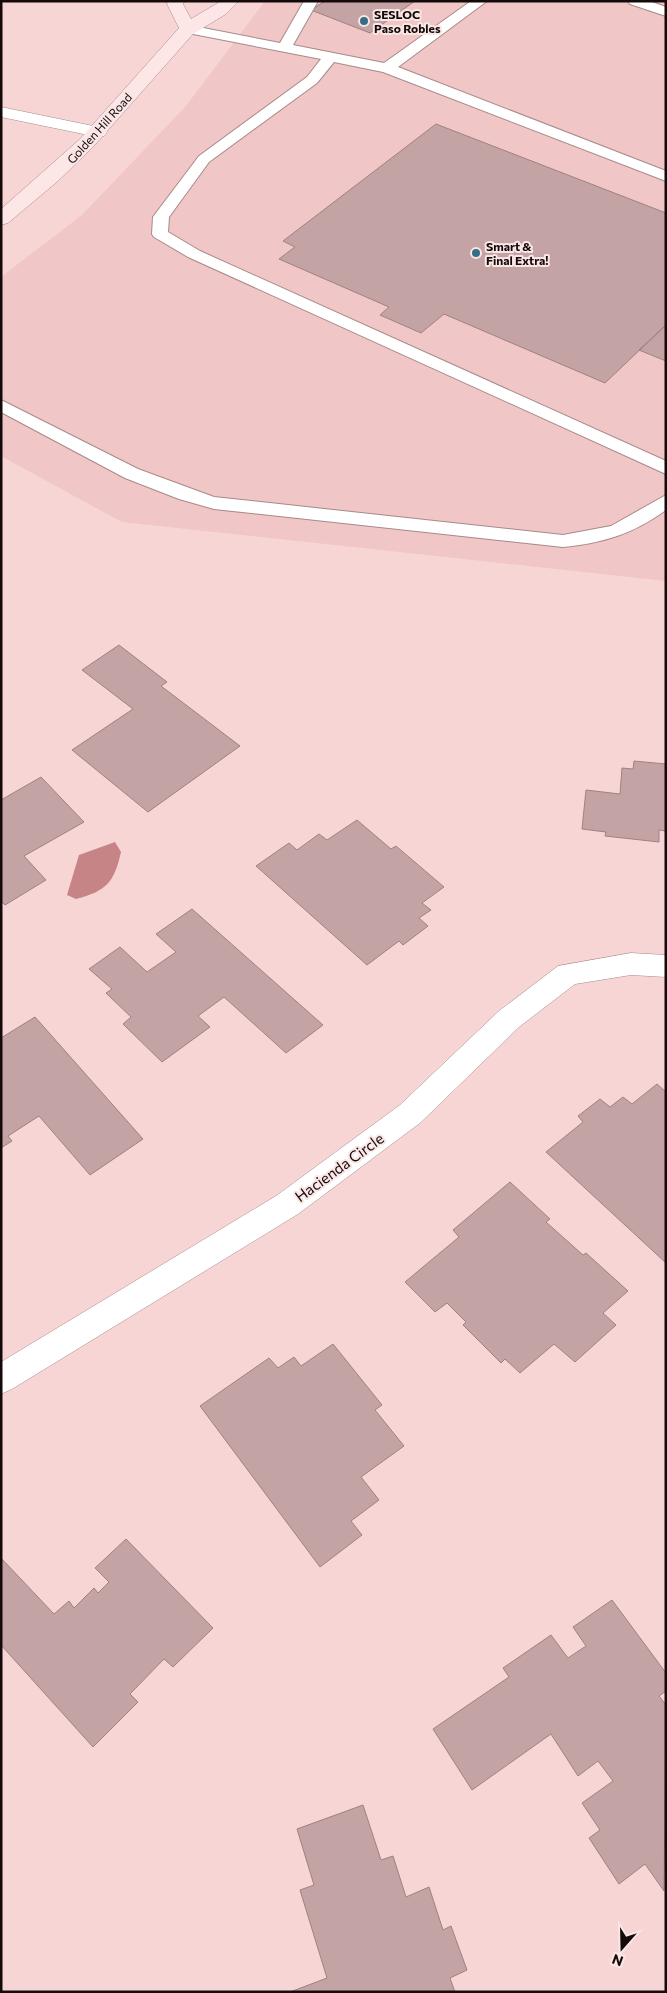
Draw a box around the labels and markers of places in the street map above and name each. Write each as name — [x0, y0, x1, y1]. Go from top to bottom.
place label: SESLOC Paso Robles — [374, 7, 441, 35]
marker: SESLOC Paso Robles — [358, 15, 370, 27]
place label: Smart & Final Extra! — [486, 239, 548, 267]
marker: Smart & Final Extra! — [470, 247, 482, 259]

